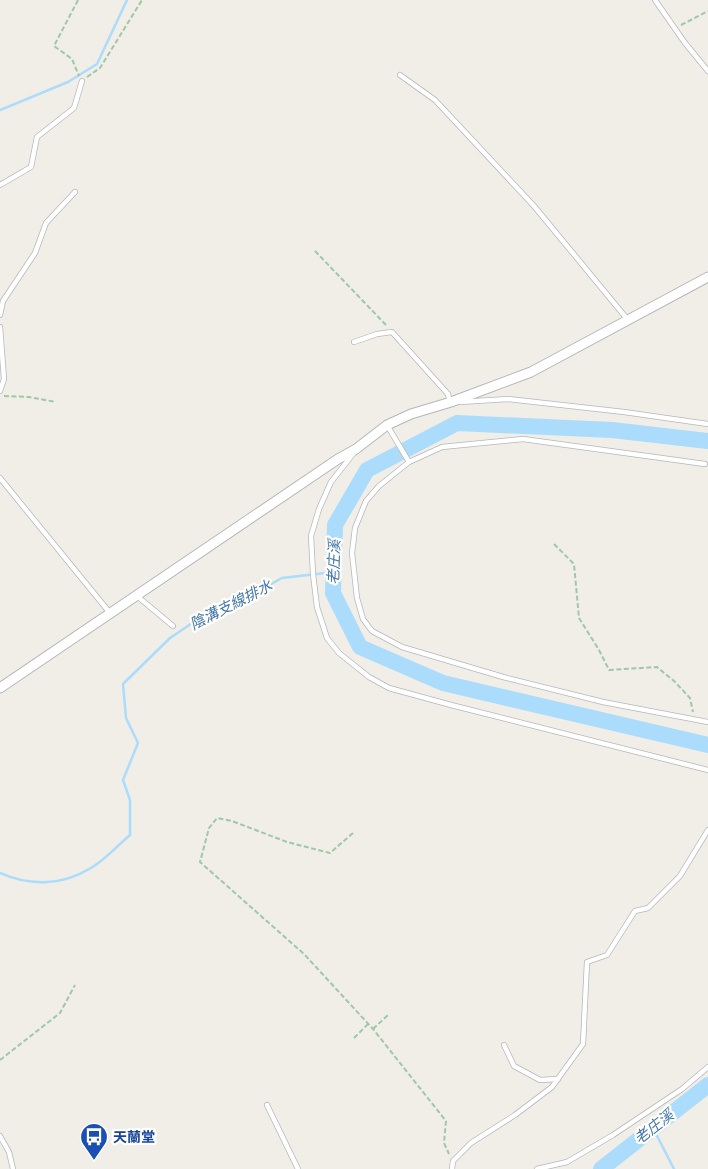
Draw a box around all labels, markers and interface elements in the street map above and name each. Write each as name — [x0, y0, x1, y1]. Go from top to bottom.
water label: 老庄溪 — [323, 537, 344, 585]
water label: 陰溝支線排水 — [186, 575, 276, 633]
water label: 老庄溪 — [630, 1104, 679, 1148]
bus stop icon: 天蘭堂 — [79, 1122, 109, 1161]
place label: 天蘭堂 — [113, 1128, 155, 1146]

